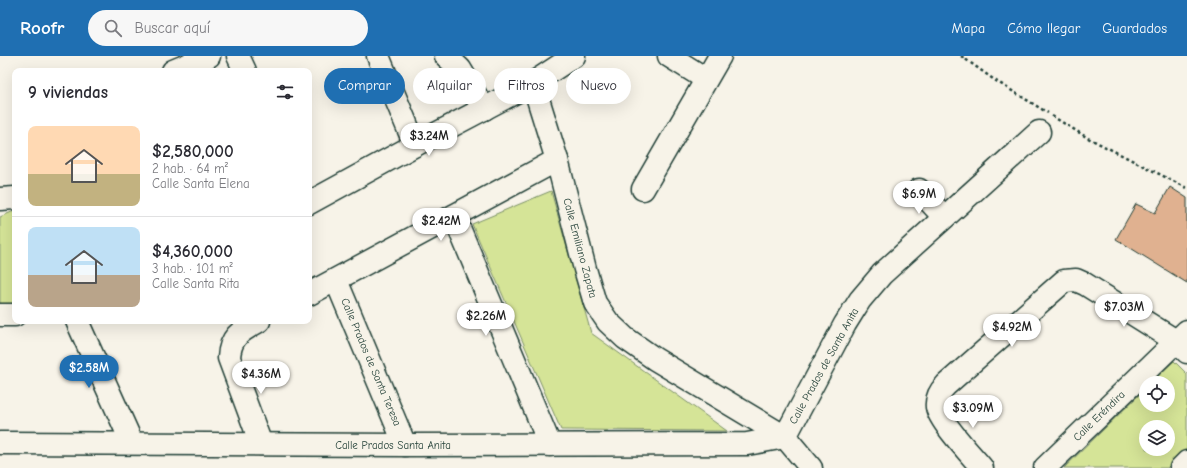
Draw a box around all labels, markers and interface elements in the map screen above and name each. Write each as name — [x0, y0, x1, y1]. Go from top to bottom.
search box — [88, 10, 368, 46]
text: Roofr — [20, 17, 64, 39]
icon: search — [102, 17, 124, 39]
text: Buscar aquí — [134, 19, 210, 37]
text: Mapa — [952, 20, 985, 37]
text: Cómo llegar — [1007, 20, 1080, 37]
text: Guardados — [1102, 20, 1167, 37]
chip: Comprar — [324, 68, 405, 104]
chip: Alquilar — [413, 68, 486, 104]
chip: Filtros — [494, 68, 558, 104]
chip: Nuevo — [566, 68, 631, 104]
icon: filters — [274, 81, 296, 103]
text: 9 viviendas — [28, 83, 108, 102]
pin: $3.24M — [396, 123, 462, 157]
text: $3.24M — [409, 128, 449, 143]
icon: home — [60, 142, 108, 190]
text: $2,580,000 — [152, 142, 234, 161]
text: 2 hab. · 64 m² — [152, 161, 228, 176]
text: Calle Santa Elena — [152, 176, 250, 191]
pin: $6.9M — [891, 181, 947, 215]
text: $6.9M — [902, 186, 936, 201]
street label: Calle Emiliano Zapata — [560, 197, 600, 299]
pin: $2.42M — [408, 208, 474, 242]
text: $2.42M — [421, 213, 461, 228]
text: $4,360,000 — [152, 242, 233, 261]
icon: home — [60, 243, 108, 291]
text: 3 hab. · 101 m² — [152, 261, 233, 276]
text: Calle Santa Rita — [152, 276, 239, 291]
pin: $7.03M — [1091, 294, 1157, 328]
street label: Calle Prados de Santa Teresa — [338, 296, 404, 428]
text: $7.03M — [1104, 299, 1144, 314]
pin: $2.26M — [453, 303, 519, 337]
street label: Calle Prados de Santa Anita — [787, 306, 861, 426]
text: $2.26M — [466, 308, 506, 323]
pin: $4.92M — [979, 314, 1045, 348]
text: $4.92M — [992, 319, 1032, 334]
pin: $2.58M — [56, 355, 122, 389]
text: $2.58M — [69, 360, 109, 375]
pin: $4.36M — [228, 361, 294, 395]
text: $4.36M — [241, 366, 281, 381]
map controls — [1139, 376, 1175, 456]
button: locate — [1139, 376, 1175, 412]
street label: Calle Eréndira — [1070, 388, 1128, 444]
pin: $3.09M — [940, 395, 1006, 429]
text: $3.09M — [952, 400, 994, 415]
button: layers — [1139, 420, 1175, 456]
street label: Calle Prados Santa Anita — [335, 439, 451, 452]

